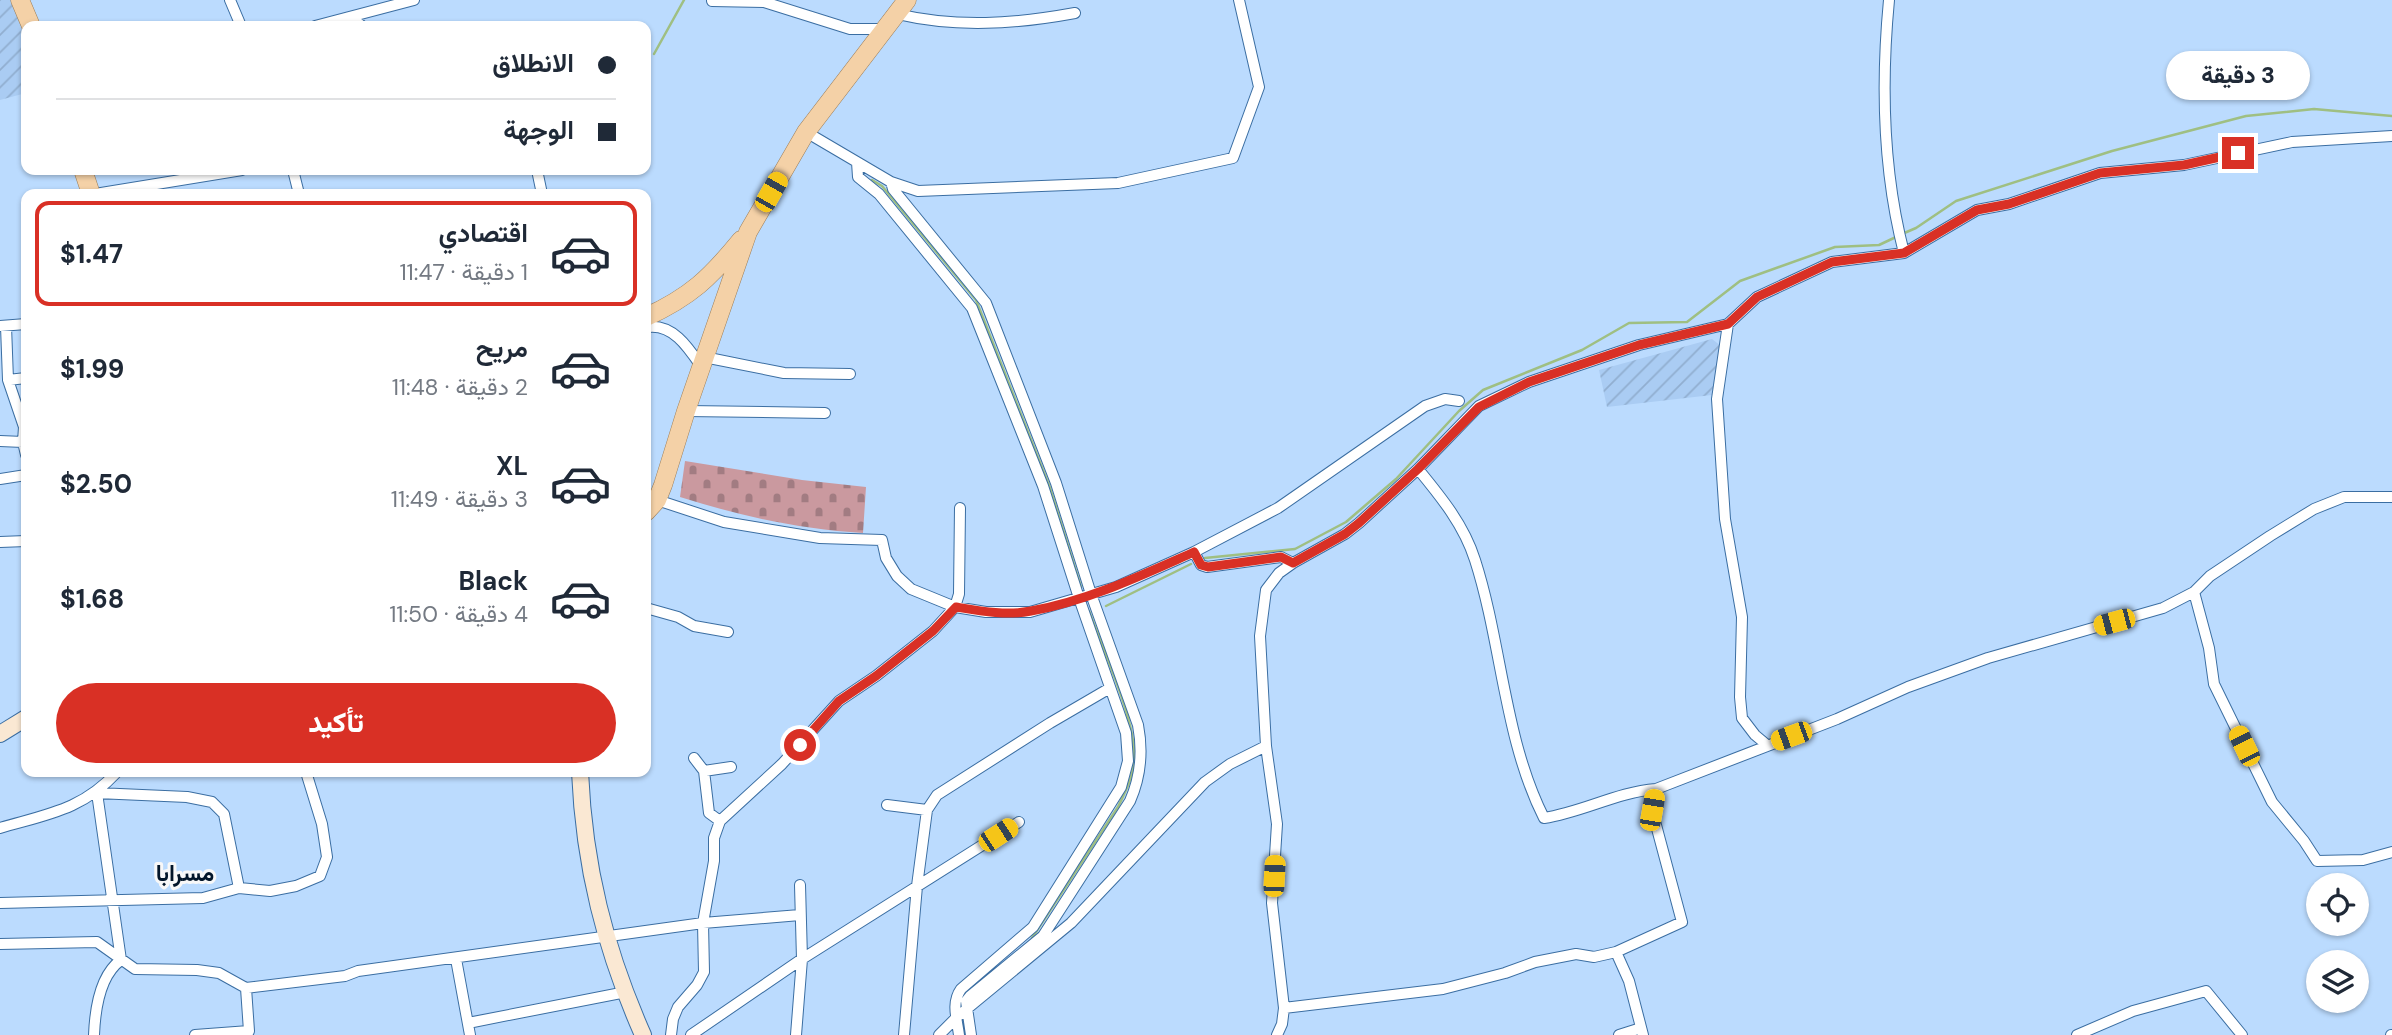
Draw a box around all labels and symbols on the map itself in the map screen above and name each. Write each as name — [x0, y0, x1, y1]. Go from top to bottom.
callout: 3 دقيقة — [2166, 52, 2310, 100]
route end — [2222, 137, 2254, 169]
car — [752, 169, 791, 215]
car — [2091, 606, 2138, 638]
car — [1768, 719, 1815, 753]
car — [2226, 723, 2263, 769]
route start — [784, 729, 816, 761]
car — [1639, 787, 1666, 833]
car — [975, 815, 1022, 855]
car — [1263, 854, 1286, 898]
district label: مسرابا — [156, 858, 214, 888]

